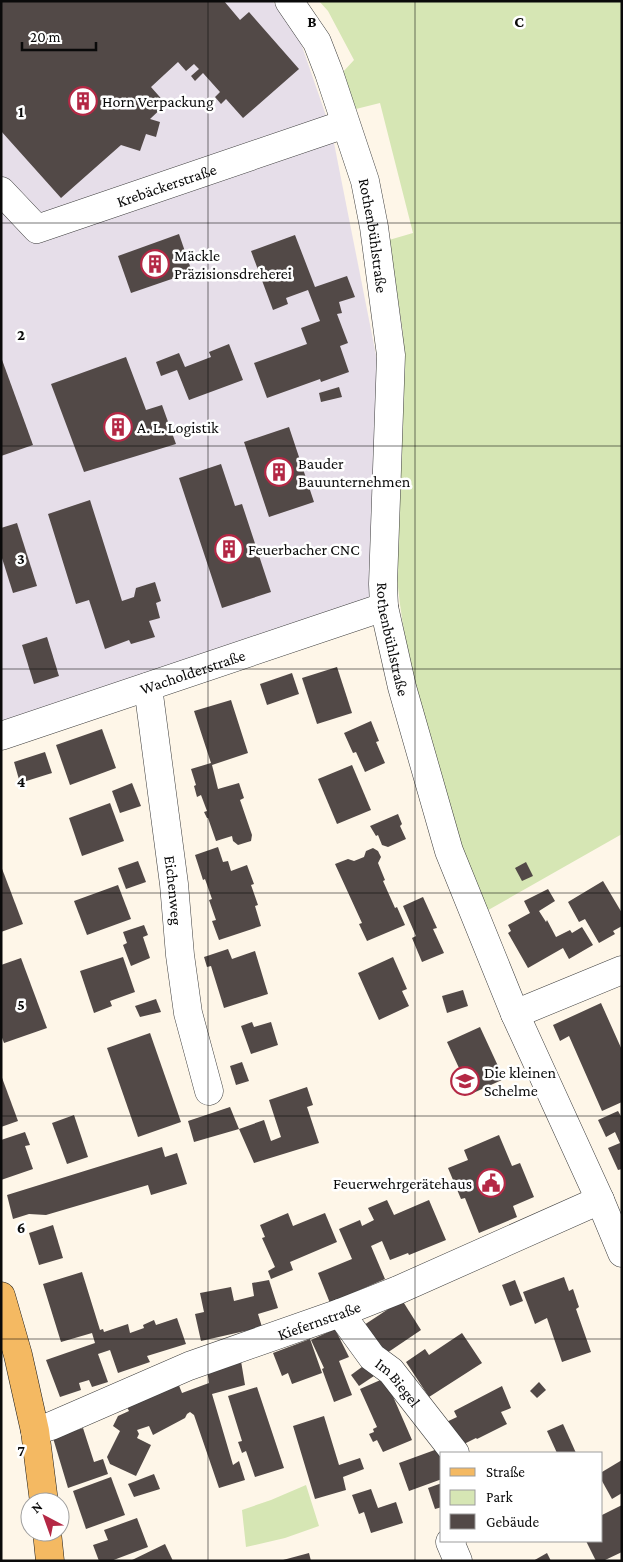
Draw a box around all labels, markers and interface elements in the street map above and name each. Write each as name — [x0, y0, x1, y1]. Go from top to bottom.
text: B — [307, 13, 317, 30]
text: C — [514, 13, 524, 30]
scale bar — [22, 20, 96, 52]
text: 20 m — [30, 29, 61, 45]
building icon: Horn Verpackung — [68, 86, 98, 116]
place label: Horn Verpackung — [102, 93, 214, 111]
text: 1 — [18, 103, 24, 120]
street label: Krebäckerstraße — [114, 161, 219, 210]
street label: Rothenbühlstraße — [356, 177, 391, 294]
place label: Mäckle Präzisionsdreherei — [174, 247, 292, 282]
building icon: Mäckle Präzisionsdreherei — [140, 249, 170, 279]
text: 2 — [17, 326, 25, 343]
building icon: A. L. Logistik — [103, 412, 133, 442]
place label: A. L. Logistik — [137, 419, 219, 437]
place label: Bauder Bauunternehmen — [298, 455, 411, 490]
building icon: Bauder Bauunternehmen — [264, 457, 294, 487]
building icon: Feuerbacher CNC — [214, 534, 244, 564]
place label: Feuerbacher CNC — [248, 541, 360, 558]
text: 3 — [17, 550, 25, 567]
street label: Rothenbühlstraße — [374, 582, 412, 698]
street label: Wacholderstraße — [138, 646, 247, 698]
text: 4 — [17, 773, 26, 790]
street label: Eichenweg — [161, 854, 185, 926]
text: 5 — [17, 996, 25, 1013]
place label: Die kleinen Schelme — [484, 1064, 557, 1099]
school or university icon: Die kleinen Schelme — [450, 1066, 480, 1096]
public building icon: Feuerwehrgerätehaus — [476, 1168, 506, 1198]
place label: Feuerwehrgerätehaus — [333, 1175, 472, 1193]
text: 6 — [17, 1219, 25, 1236]
street label: Kiefernstraße — [275, 1298, 363, 1343]
street label: Im Biegel — [372, 1355, 424, 1410]
text: 7 — [17, 1442, 25, 1459]
legend — [440, 1452, 603, 1542]
text: Straße — [486, 1464, 525, 1480]
text: Park — [486, 1489, 513, 1505]
north arrow — [20, 1492, 70, 1542]
text: N — [28, 1498, 46, 1516]
text: Gebäude — [486, 1514, 540, 1530]

